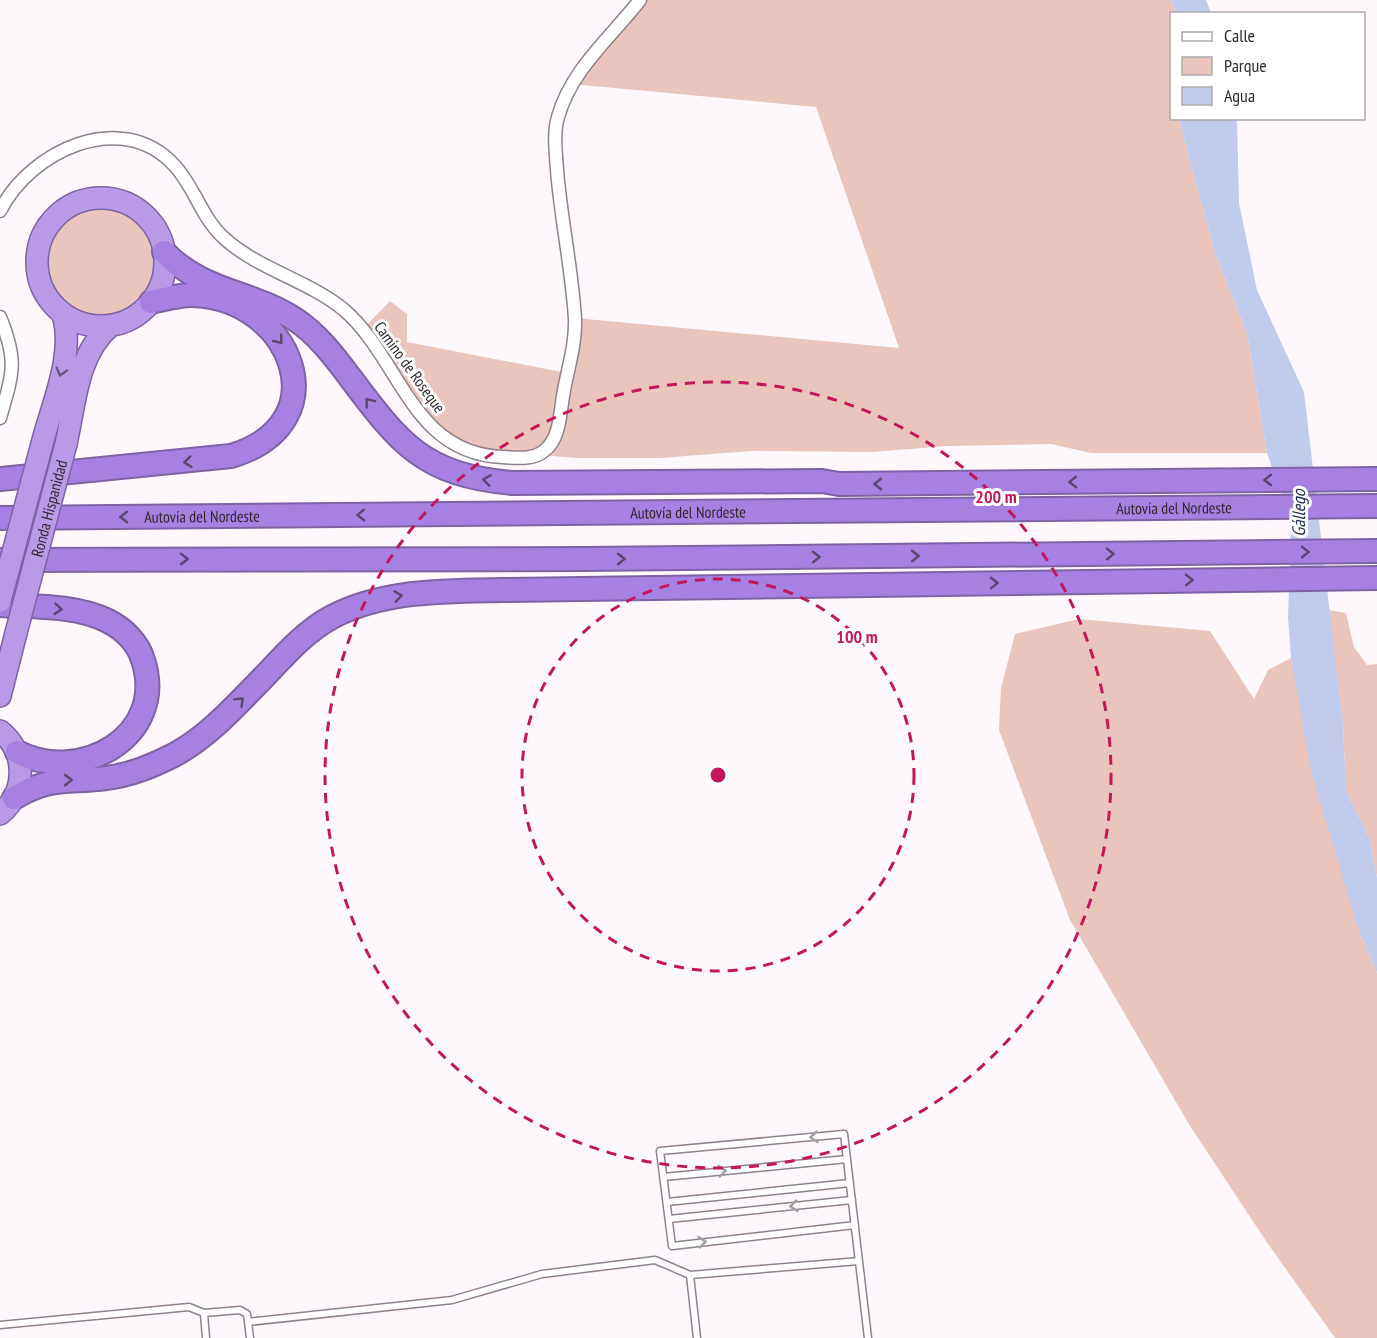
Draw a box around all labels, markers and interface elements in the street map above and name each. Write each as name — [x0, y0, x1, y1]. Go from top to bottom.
legend — [1170, 12, 1365, 120]
text: Calle — [1224, 24, 1255, 47]
text: Parque — [1224, 54, 1267, 77]
text: Agua — [1224, 84, 1255, 107]
street label: Camino de Roseque — [370, 317, 450, 417]
one-way arrow — [272, 333, 283, 344]
one-way arrow — [55, 367, 68, 377]
one-way arrow — [365, 398, 376, 409]
one-way arrow — [183, 455, 192, 468]
street label: Ronda Hispanidad — [27, 458, 71, 559]
one-way arrow — [1263, 474, 1272, 486]
one-way arrow — [482, 475, 492, 487]
one-way arrow — [1068, 476, 1077, 488]
one-way arrow — [873, 477, 882, 490]
text: 200 m — [975, 485, 1017, 508]
water label: Gállego — [1287, 488, 1310, 537]
street label: Autovía del Nordeste — [1116, 497, 1232, 518]
street label: Autovía del Nordeste — [630, 502, 746, 523]
street label: Autovía del Nordeste — [144, 506, 260, 527]
one-way arrow — [356, 509, 365, 521]
one-way arrow — [119, 511, 128, 523]
one-way arrow — [1300, 546, 1309, 558]
one-way arrow — [1105, 548, 1114, 560]
one-way arrow — [910, 550, 919, 562]
one-way arrow — [811, 551, 820, 563]
one-way arrow — [180, 553, 189, 565]
one-way arrow — [616, 553, 625, 565]
one-way arrow — [1185, 574, 1194, 586]
one-way arrow — [990, 576, 999, 589]
one-way arrow — [393, 590, 403, 603]
one-way arrow — [54, 602, 63, 615]
text: 100 m — [836, 625, 878, 648]
one-way arrow — [232, 698, 243, 709]
centre of rings — [708, 765, 728, 785]
one-way arrow — [64, 774, 73, 786]
one-way arrow — [809, 1130, 818, 1143]
one-way arrow — [717, 1165, 726, 1178]
one-way arrow — [789, 1199, 798, 1212]
one-way arrow — [697, 1236, 706, 1249]

